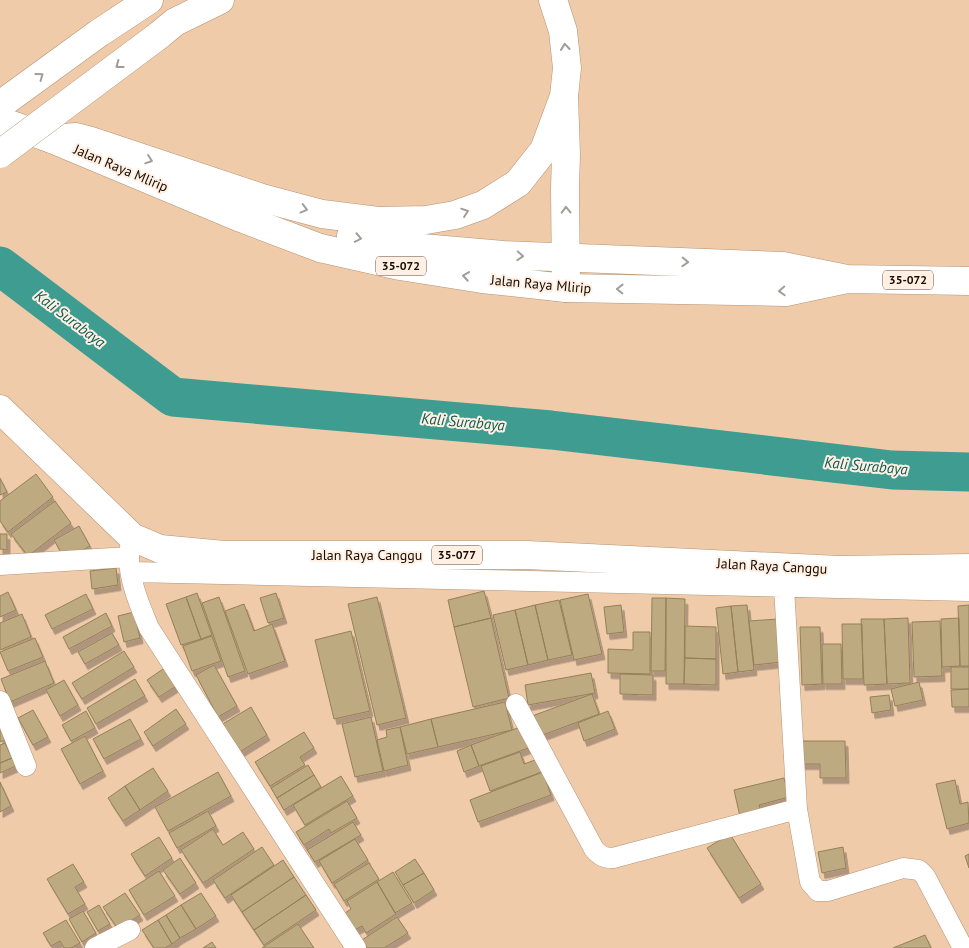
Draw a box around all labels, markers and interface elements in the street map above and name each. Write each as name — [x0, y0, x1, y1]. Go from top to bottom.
one-way arrow — [560, 43, 571, 51]
one-way arrow — [116, 60, 125, 68]
one-way arrow — [34, 73, 43, 82]
street label: Jalan Raya Mlirip — [70, 140, 171, 196]
one-way arrow — [145, 154, 153, 164]
one-way arrow — [300, 203, 309, 214]
one-way arrow — [560, 206, 571, 214]
one-way arrow — [460, 208, 468, 218]
one-way arrow — [354, 232, 363, 242]
one-way arrow — [516, 251, 524, 262]
road number: 35-072 — [376, 256, 426, 276]
one-way arrow — [682, 257, 690, 268]
road number: 35-072 — [883, 270, 933, 290]
one-way arrow — [461, 271, 469, 282]
street label: Jalan Raya Mlirip — [489, 271, 592, 297]
one-way arrow — [615, 284, 623, 294]
water label: Kali Surabaya — [31, 286, 110, 352]
one-way arrow — [778, 286, 786, 296]
water label: Kali Surabaya — [421, 408, 506, 435]
water label: Kali Surabaya — [824, 452, 909, 479]
street label: Jalan Raya Canggu — [311, 546, 422, 564]
road number: 35-077 — [432, 546, 482, 564]
street label: Jalan Raya Canggu — [715, 554, 828, 578]

